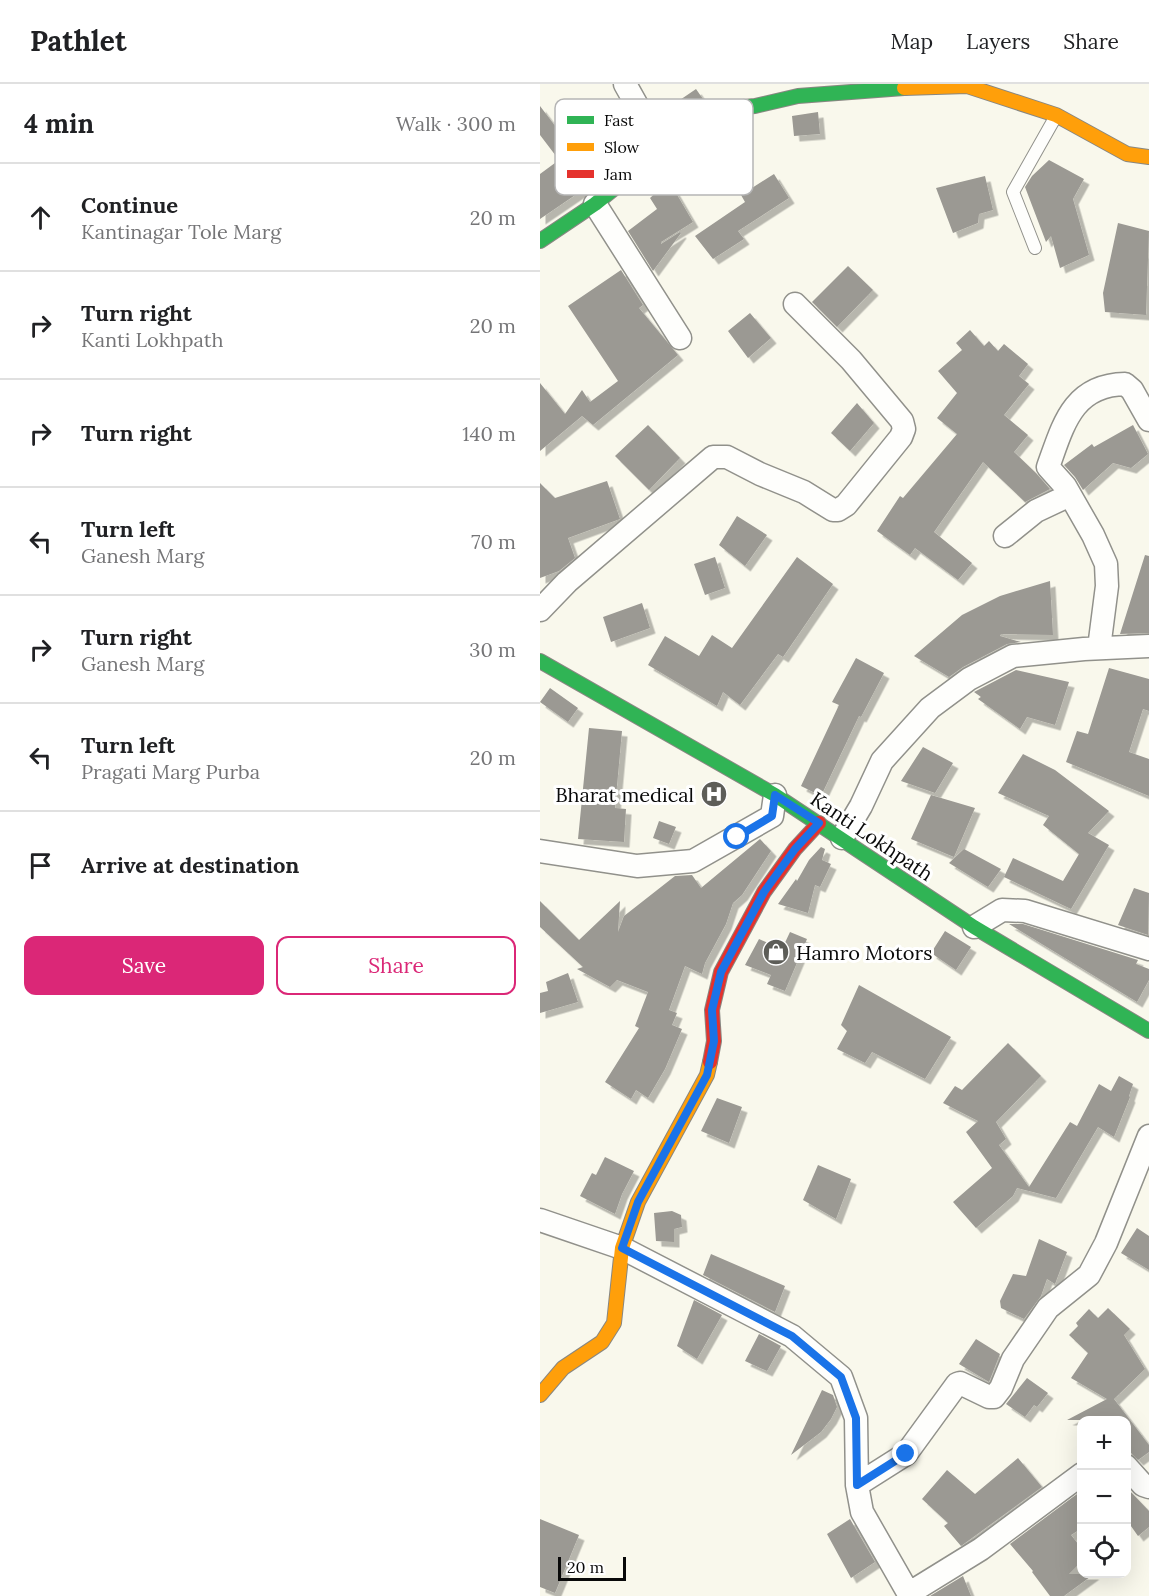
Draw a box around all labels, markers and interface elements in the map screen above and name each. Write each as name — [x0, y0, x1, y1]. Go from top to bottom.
text: Pathlet — [30, 23, 127, 59]
text: Map — [890, 28, 933, 55]
text: Layers — [966, 28, 1030, 55]
text: Share — [1063, 28, 1119, 55]
legend — [555, 99, 753, 195]
text: 4 min — [24, 107, 94, 140]
text: Fast — [604, 110, 635, 130]
text: Walk · 300 m — [396, 111, 516, 136]
text: Slow — [604, 137, 640, 157]
text: Jam — [603, 164, 632, 184]
text: Continue — [81, 191, 178, 219]
icon: ahead — [24, 201, 57, 234]
text: 20 m — [470, 205, 516, 230]
text: Kantinagar Tole Marg — [81, 219, 281, 244]
text: Turn right — [81, 299, 192, 327]
icon: right — [24, 309, 57, 342]
text: 20 m — [470, 313, 516, 338]
text: Kanti Lokhpath — [81, 327, 223, 352]
icon: right — [24, 417, 57, 450]
text: Turn right — [81, 419, 192, 447]
text: 140 m — [462, 421, 516, 446]
text: Turn left — [81, 515, 175, 543]
icon: left — [24, 525, 57, 558]
text: 70 m — [471, 529, 516, 554]
text: Ganesh Marg — [81, 543, 204, 568]
text: Turn right — [81, 623, 192, 651]
icon: right — [24, 633, 57, 666]
text: 30 m — [469, 637, 516, 662]
text: Ganesh Marg — [81, 651, 204, 676]
text: Turn left — [81, 731, 175, 759]
icon: left — [24, 741, 57, 774]
text: 20 m — [470, 745, 516, 770]
text: Pragati Marg Purba — [81, 759, 260, 784]
hospital icon: Bharat medical — [699, 779, 729, 809]
place label: Bharat medical — [555, 782, 694, 807]
street label: Kanti Lokhpath — [806, 786, 938, 886]
route start — [723, 823, 749, 849]
icon: arrive — [24, 849, 57, 882]
text: Arrive at destination — [81, 851, 299, 879]
button: Save — [24, 936, 264, 995]
button: Share — [276, 936, 516, 995]
shop icon: Hamro Motors — [761, 937, 791, 967]
place label: Hamro Motors — [796, 940, 932, 965]
map controls — [1077, 1416, 1131, 1578]
button: + — [1077, 1416, 1131, 1470]
route end — [892, 1440, 918, 1466]
button: − — [1077, 1470, 1131, 1524]
button: locate — [1077, 1524, 1131, 1578]
scale bar — [558, 1554, 626, 1582]
text: 20 m — [567, 1557, 604, 1577]

